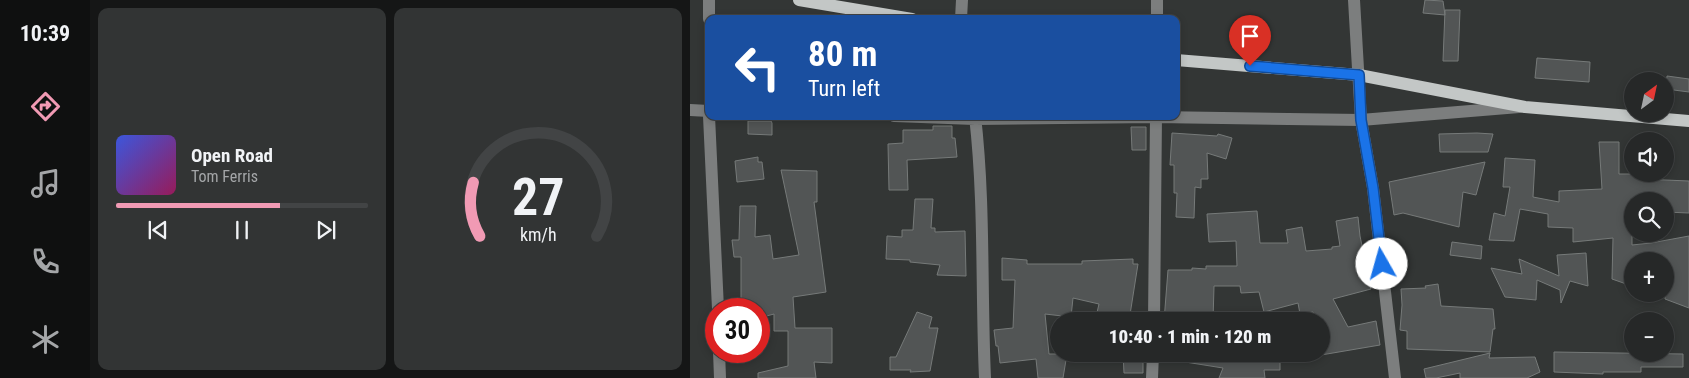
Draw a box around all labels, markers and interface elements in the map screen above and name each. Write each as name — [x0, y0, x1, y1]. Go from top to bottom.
pin — [1229, 15, 1271, 66]
text: 10:39 — [20, 21, 70, 46]
icon: arrive — [1236, 22, 1264, 50]
text: 80 m — [808, 34, 877, 75]
icon: left — [725, 35, 790, 100]
north arrow — [1624, 72, 1674, 122]
map controls — [1624, 72, 1674, 362]
text: Turn left — [808, 76, 880, 101]
icon: directions — [28, 89, 63, 124]
button: sound — [1624, 132, 1674, 182]
text: Open Road — [191, 144, 273, 167]
icon: music — [28, 166, 63, 201]
text: Tom Ferris — [191, 167, 258, 186]
text: 27 — [512, 167, 564, 228]
button: search — [1624, 192, 1674, 242]
icon: previous — [144, 216, 172, 244]
icon: pause — [228, 216, 256, 244]
icon: next — [312, 216, 340, 244]
text: km/h — [520, 224, 556, 245]
position arrow — [1355, 237, 1407, 289]
icon: phone — [28, 244, 63, 279]
button: + — [1624, 252, 1674, 302]
speed limit sign: 30 — [705, 298, 770, 363]
button: − — [1624, 312, 1674, 362]
icon: climate — [28, 322, 63, 357]
text: 10:40 · 1 min · 120 m — [1109, 325, 1271, 348]

